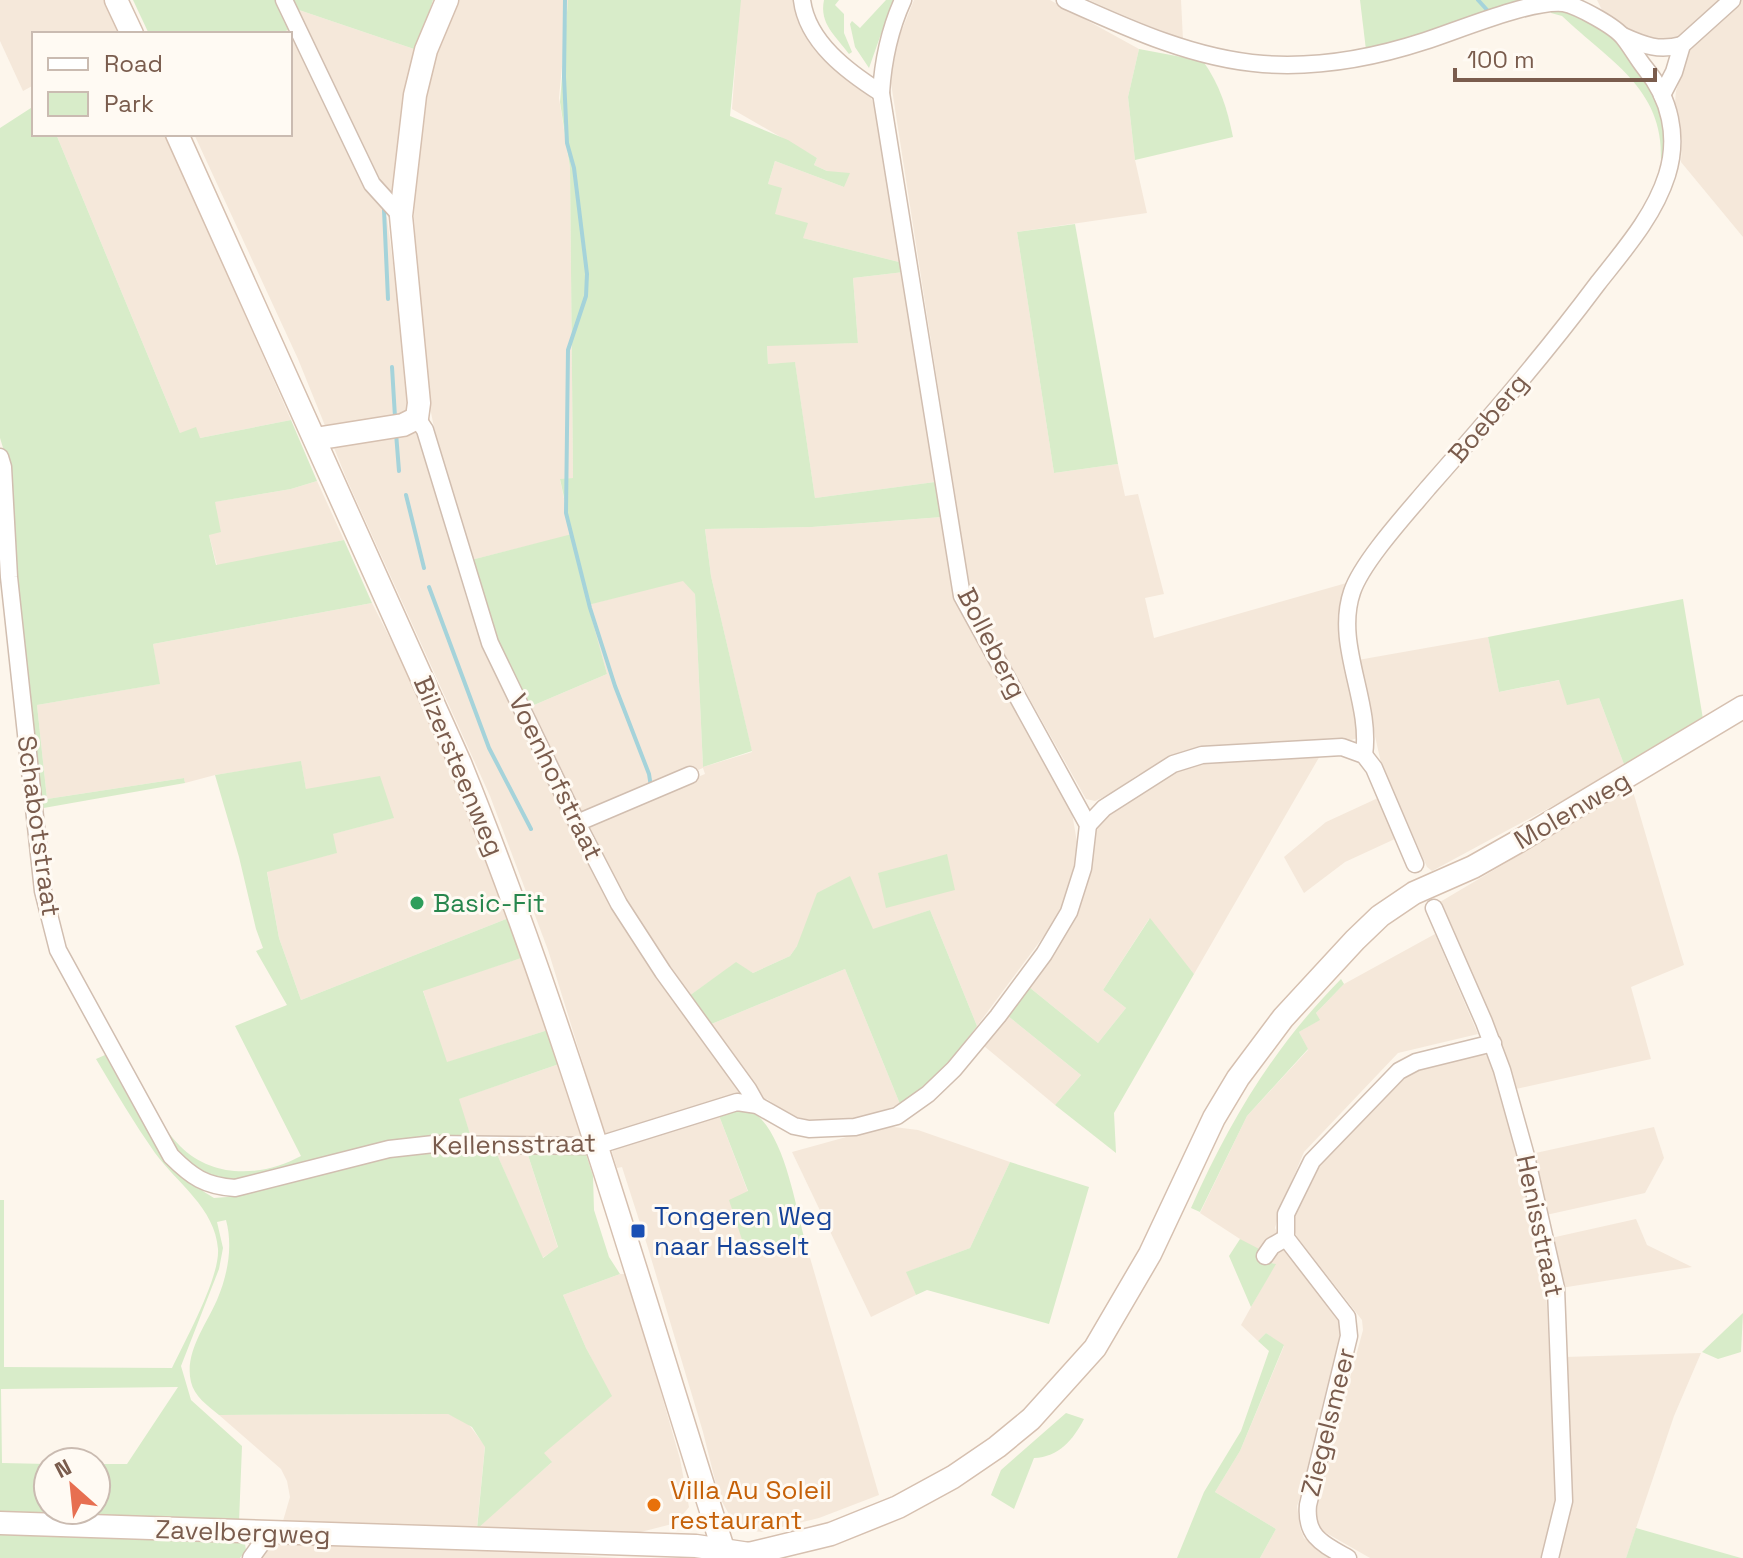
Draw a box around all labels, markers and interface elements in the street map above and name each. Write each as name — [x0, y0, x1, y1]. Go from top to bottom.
legend — [32, 32, 292, 136]
scale bar — [1455, 32, 1655, 82]
text: 100 m — [1467, 44, 1535, 75]
text: Road — [104, 48, 163, 79]
text: Park — [104, 88, 154, 119]
street label: Boeberg — [1441, 366, 1535, 470]
street label: Bolleberg — [950, 582, 1034, 704]
street label: Bilzersteenweg — [406, 671, 512, 861]
street label: Voenhofstraat — [501, 688, 611, 866]
street label: Schabotstraat — [9, 733, 69, 919]
street label: Molenweg — [1508, 763, 1636, 857]
place label: Basic-Fit — [433, 886, 545, 920]
marker: Basic-Fit — [408, 894, 426, 912]
street label: Kellensstraat — [432, 1126, 596, 1162]
street label: Henisstraat — [1508, 1152, 1572, 1300]
place label: Tongeren Weg naar Hasselt — [654, 1199, 832, 1263]
marker: Tongeren Weg naar Hasselt — [629, 1222, 647, 1240]
street label: Ziegelsmeer — [1293, 1344, 1363, 1500]
north arrow — [32, 1446, 112, 1526]
text: N — [50, 1452, 76, 1484]
place label: Villa Au Soleil restaurant — [670, 1473, 832, 1537]
marker: Villa Au Soleil restaurant — [645, 1496, 663, 1514]
street label: Zavelbergweg — [155, 1512, 331, 1552]

